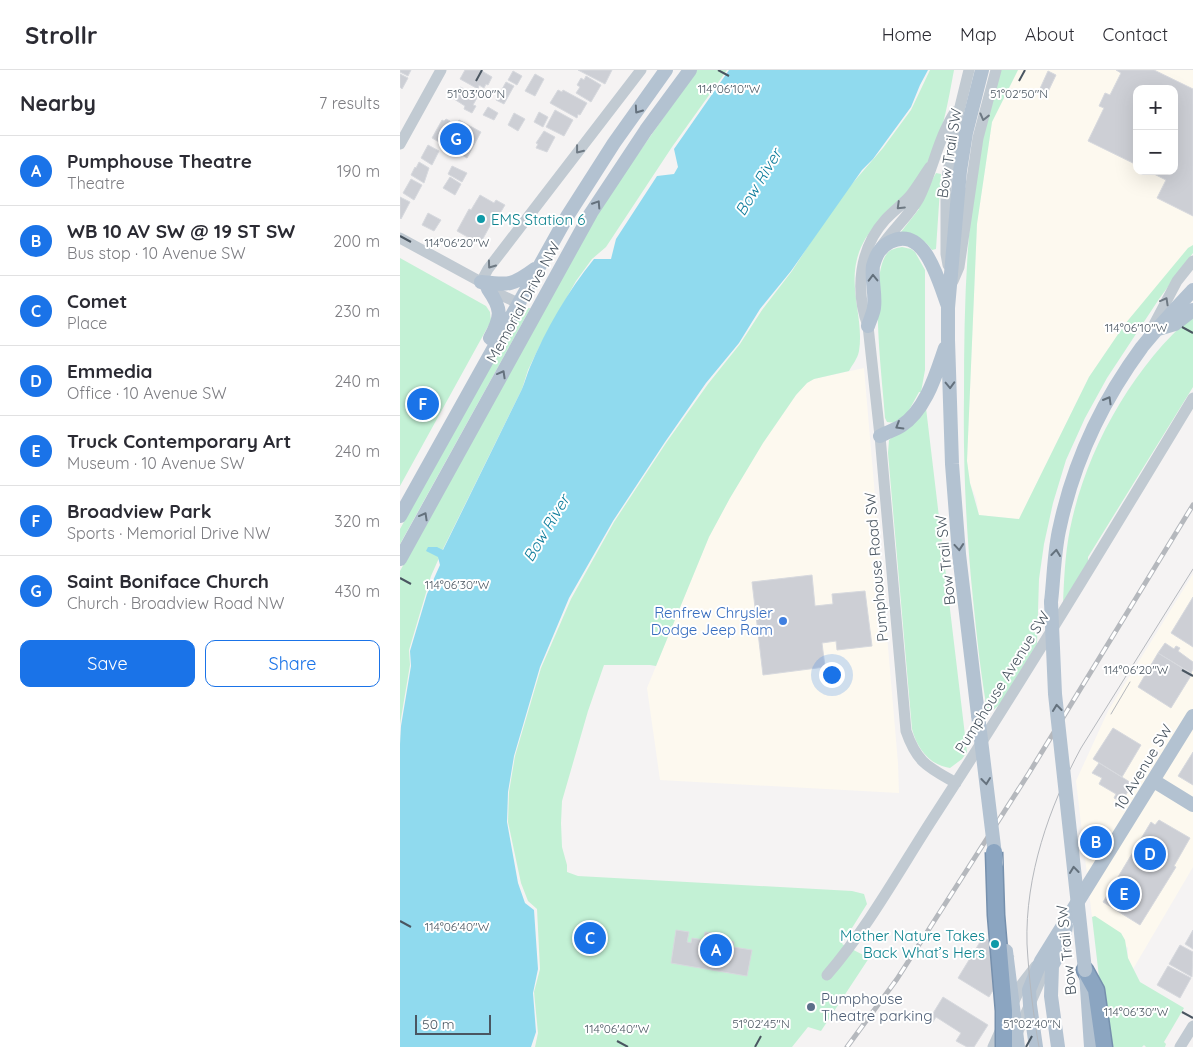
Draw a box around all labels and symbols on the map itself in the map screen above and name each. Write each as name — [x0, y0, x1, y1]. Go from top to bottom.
text: 114°06'10"W — [698, 81, 761, 96]
text: 51°03'00"N — [447, 86, 505, 101]
text: 51°02'50"N — [990, 86, 1048, 101]
one-way arrow — [635, 104, 643, 113]
street label: Bow Trail SW — [933, 106, 966, 199]
one-way arrow — [979, 113, 990, 122]
pin: G — [440, 120, 472, 158]
water label: Bow River — [730, 143, 787, 219]
one-way arrow — [577, 144, 585, 153]
one-way arrow — [591, 200, 600, 209]
one-way arrow — [897, 200, 906, 209]
place label: EMS Station 6 — [491, 210, 585, 229]
marker: EMS Station 6 — [475, 213, 487, 225]
text: 114°06'20"W — [425, 235, 490, 250]
street label: Memorial Drive NW — [482, 238, 564, 366]
one-way arrow — [488, 259, 497, 269]
one-way arrow — [868, 274, 879, 282]
one-way arrow — [1159, 298, 1169, 307]
text: 114°06'10"W — [1105, 320, 1168, 335]
one-way arrow — [496, 370, 506, 379]
one-way arrow — [945, 382, 955, 389]
pin: F — [407, 385, 439, 423]
one-way arrow — [1101, 397, 1111, 406]
one-way arrow — [895, 420, 904, 430]
water label: Bow River — [518, 489, 575, 565]
street label: Pumphouse Road SW — [860, 491, 892, 643]
one-way arrow — [417, 512, 427, 521]
street label: Bow Trail SW — [931, 513, 959, 606]
one-way arrow — [953, 544, 964, 552]
one-way arrow — [1050, 549, 1061, 557]
text: 114°06'30"W — [425, 577, 490, 592]
place label: Renfrew Chrysler Dodge Jeep Ram — [651, 603, 773, 639]
street label: Pumphouse Avenue SW — [950, 607, 1054, 757]
marker: Renfrew Chrysler Dodge Jeep Ram — [777, 615, 789, 627]
your location — [819, 662, 845, 688]
text: 114°06'20"W — [1104, 662, 1169, 677]
one-way arrow — [1052, 704, 1063, 712]
street label: 10 Avenue SW — [1110, 720, 1176, 813]
one-way arrow — [980, 777, 991, 785]
pin: B — [1080, 823, 1112, 861]
pin: D — [1134, 835, 1166, 873]
one-way arrow — [1069, 865, 1080, 873]
pin: E — [1108, 875, 1140, 913]
street label: Bow Trail SW — [1052, 903, 1080, 996]
text: 114°06'40"W — [425, 919, 490, 934]
pin: C — [574, 919, 606, 957]
place label: Mother Nature Takes Back What’s Hers — [840, 926, 985, 962]
pin: A — [700, 931, 732, 969]
marker: Mother Nature Takes Back What’s Hers — [989, 938, 1001, 950]
place label: Pumphouse Theatre parking — [821, 989, 933, 1025]
marker: Pumphouse Theatre parking — [805, 1001, 817, 1013]
text: 114°06'30"W — [1104, 1004, 1169, 1019]
scale bar — [415, 1012, 491, 1035]
text: 51°02'45"N — [732, 1016, 790, 1031]
text: 51°02'40"N — [1003, 1016, 1061, 1031]
text: 114°06'40"W — [585, 1021, 650, 1036]

